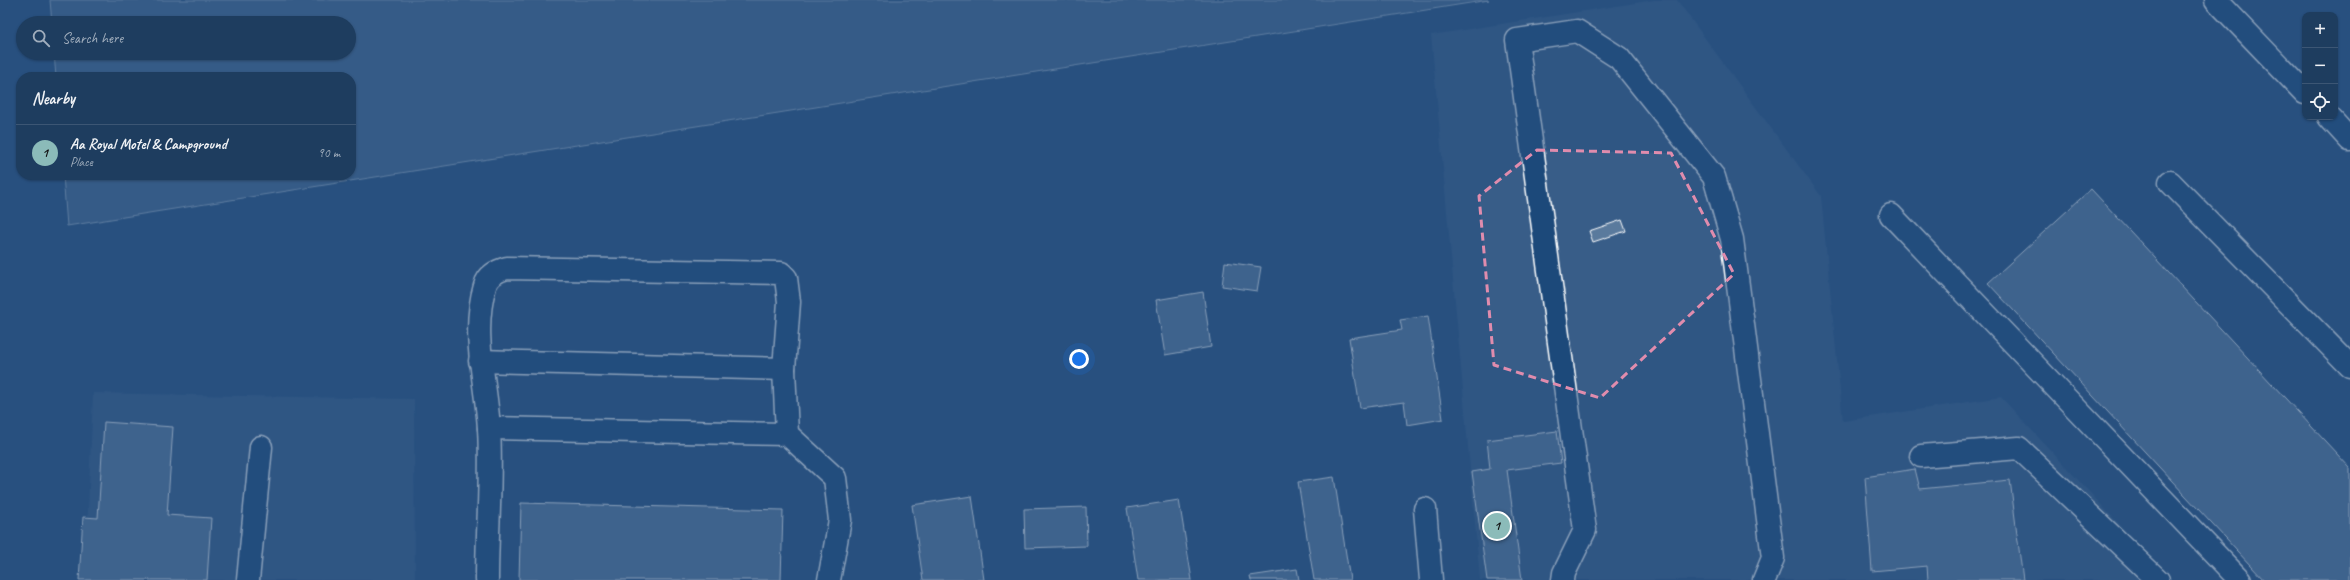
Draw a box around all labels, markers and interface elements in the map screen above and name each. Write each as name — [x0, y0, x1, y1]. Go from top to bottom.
map controls — [2302, 12, 2338, 120]
button: + — [2302, 12, 2338, 48]
search box — [16, 16, 356, 60]
icon: search — [30, 27, 52, 49]
text: Search here — [62, 29, 123, 48]
button: − — [2302, 48, 2338, 84]
button: locate — [2302, 84, 2338, 120]
text: Nearby — [32, 88, 75, 109]
text: Aa Royal Motel & Campground — [70, 135, 227, 154]
text: 1 — [42, 145, 48, 161]
text: 90 m — [318, 145, 340, 161]
text: Place — [70, 154, 93, 170]
your location — [1069, 349, 1089, 369]
pin: 1 — [1484, 511, 1510, 541]

